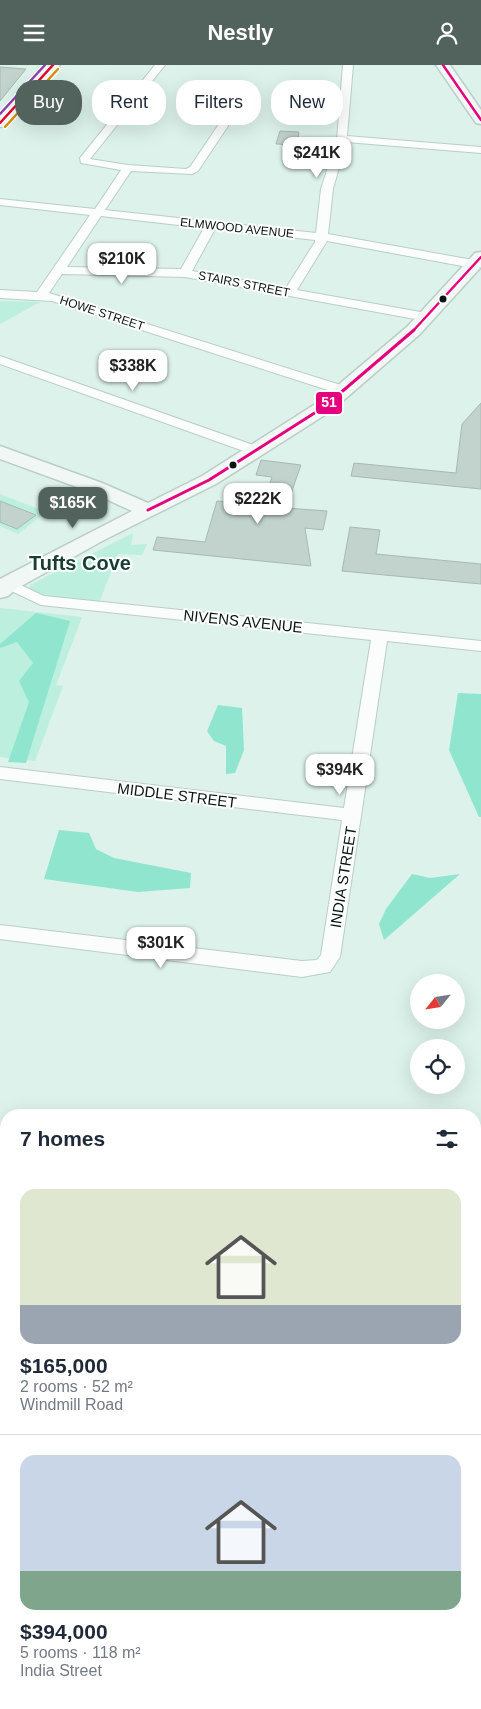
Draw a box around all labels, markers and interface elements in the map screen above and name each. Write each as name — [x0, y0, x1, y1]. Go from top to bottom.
icon: menu — [20, 19, 48, 47]
icon: person — [433, 19, 461, 47]
text: Nestly — [207, 20, 274, 45]
chip: Buy — [15, 80, 82, 125]
chip: Rent — [92, 80, 166, 125]
chip: Filters — [176, 80, 261, 125]
chip: New — [271, 80, 343, 125]
pin: $241K — [282, 137, 352, 179]
text: $241K — [293, 144, 341, 161]
street label: ELMWOOD AVENUE — [179, 215, 295, 241]
pin: $210K — [87, 243, 157, 285]
text: $210K — [98, 250, 146, 267]
street label: STAIRS STREET — [197, 268, 292, 300]
street label: HOWE STREET — [58, 293, 147, 333]
unlabelled marker — [438, 294, 448, 304]
pin: $338K — [98, 349, 168, 392]
text: $338K — [109, 357, 157, 374]
line badge: 51 — [315, 391, 343, 415]
text: 51 — [321, 394, 337, 410]
unlabelled marker — [228, 460, 238, 470]
pin: $222K — [223, 483, 293, 525]
pin: $165K — [38, 487, 108, 529]
text: $222K — [234, 490, 282, 507]
text: $165K — [49, 494, 97, 511]
district label: Tufts Cove — [29, 552, 131, 574]
street label: NIVENS AVENUE — [183, 606, 303, 636]
pin: $394K — [305, 753, 375, 796]
text: $394K — [316, 761, 364, 778]
street label: MIDDLE STREET — [116, 779, 238, 811]
street label: INDIA STREET — [327, 825, 359, 929]
pin: $301K — [126, 927, 196, 969]
text: $301K — [137, 934, 185, 951]
north arrow — [410, 974, 465, 1029]
map controls — [410, 974, 465, 1094]
button: locate — [410, 1039, 465, 1094]
icon: filters — [433, 1125, 461, 1153]
text: 7 homes — [20, 1127, 105, 1150]
icon: home — [196, 1222, 286, 1312]
text: $165,000 — [20, 1354, 108, 1377]
text: 2 rooms · 52 m² — [20, 1378, 133, 1395]
text: Windmill Road — [20, 1396, 123, 1413]
icon: home — [196, 1487, 286, 1577]
text: $394,000 — [20, 1620, 108, 1643]
text: 5 rooms · 118 m² — [20, 1644, 141, 1661]
text: India Street — [20, 1662, 102, 1679]

